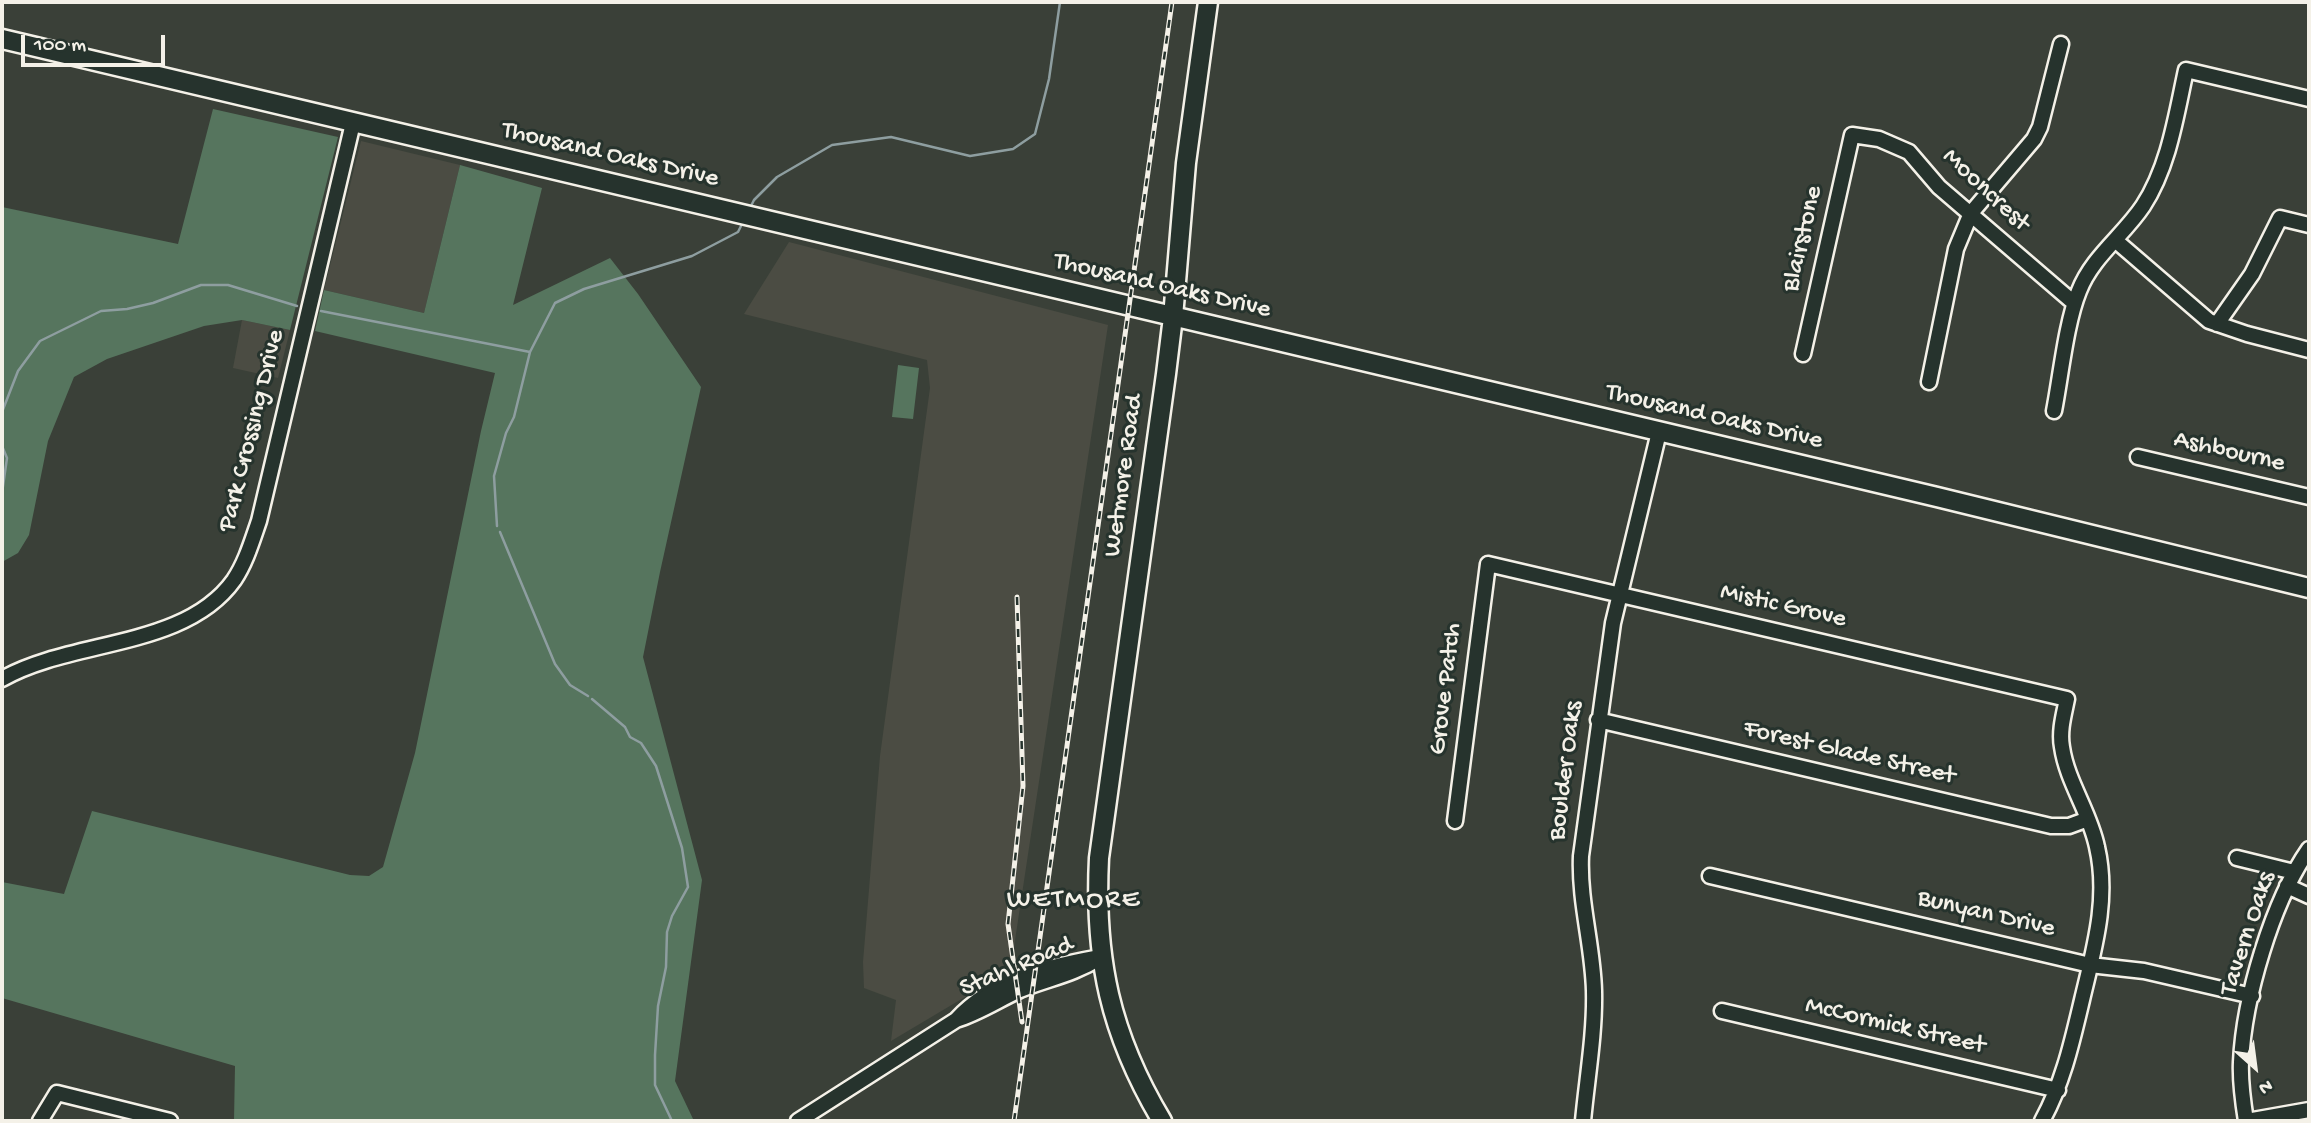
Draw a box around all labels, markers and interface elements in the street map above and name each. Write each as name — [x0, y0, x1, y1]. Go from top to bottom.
scale bar — [24, 21, 168, 65]
text: 100 m — [34, 34, 86, 59]
street label: Thousand Oaks Drive — [499, 116, 721, 196]
street label: Mooncrest — [1934, 142, 2036, 240]
street label: Blairstone — [1777, 183, 1831, 295]
street label: Thousand Oaks Drive — [1051, 247, 1273, 327]
street label: Park Crossing Drive — [213, 327, 293, 535]
street label: Thousand Oaks Drive — [1603, 378, 1825, 458]
street label: Wetmore Road — [1098, 393, 1152, 559]
street label: Ashbourne — [2170, 425, 2288, 481]
street label: Mistic Grove — [1717, 577, 1849, 637]
street label: Grove Patch — [1423, 621, 1471, 757]
street label: Boulder Oaks — [1543, 700, 1591, 842]
street label: Forest Glade Street — [1740, 714, 1958, 794]
street label: Tavern Oaks — [2214, 868, 2284, 1000]
street label: Bunyan Drive — [1914, 884, 2058, 946]
district label: WETMORE — [1008, 885, 1140, 919]
street label: Stahl Road — [956, 930, 1078, 1006]
street label: McCormick Street — [1802, 991, 1988, 1063]
north arrow — [2220, 1032, 2290, 1102]
text: N — [2254, 1073, 2276, 1099]

